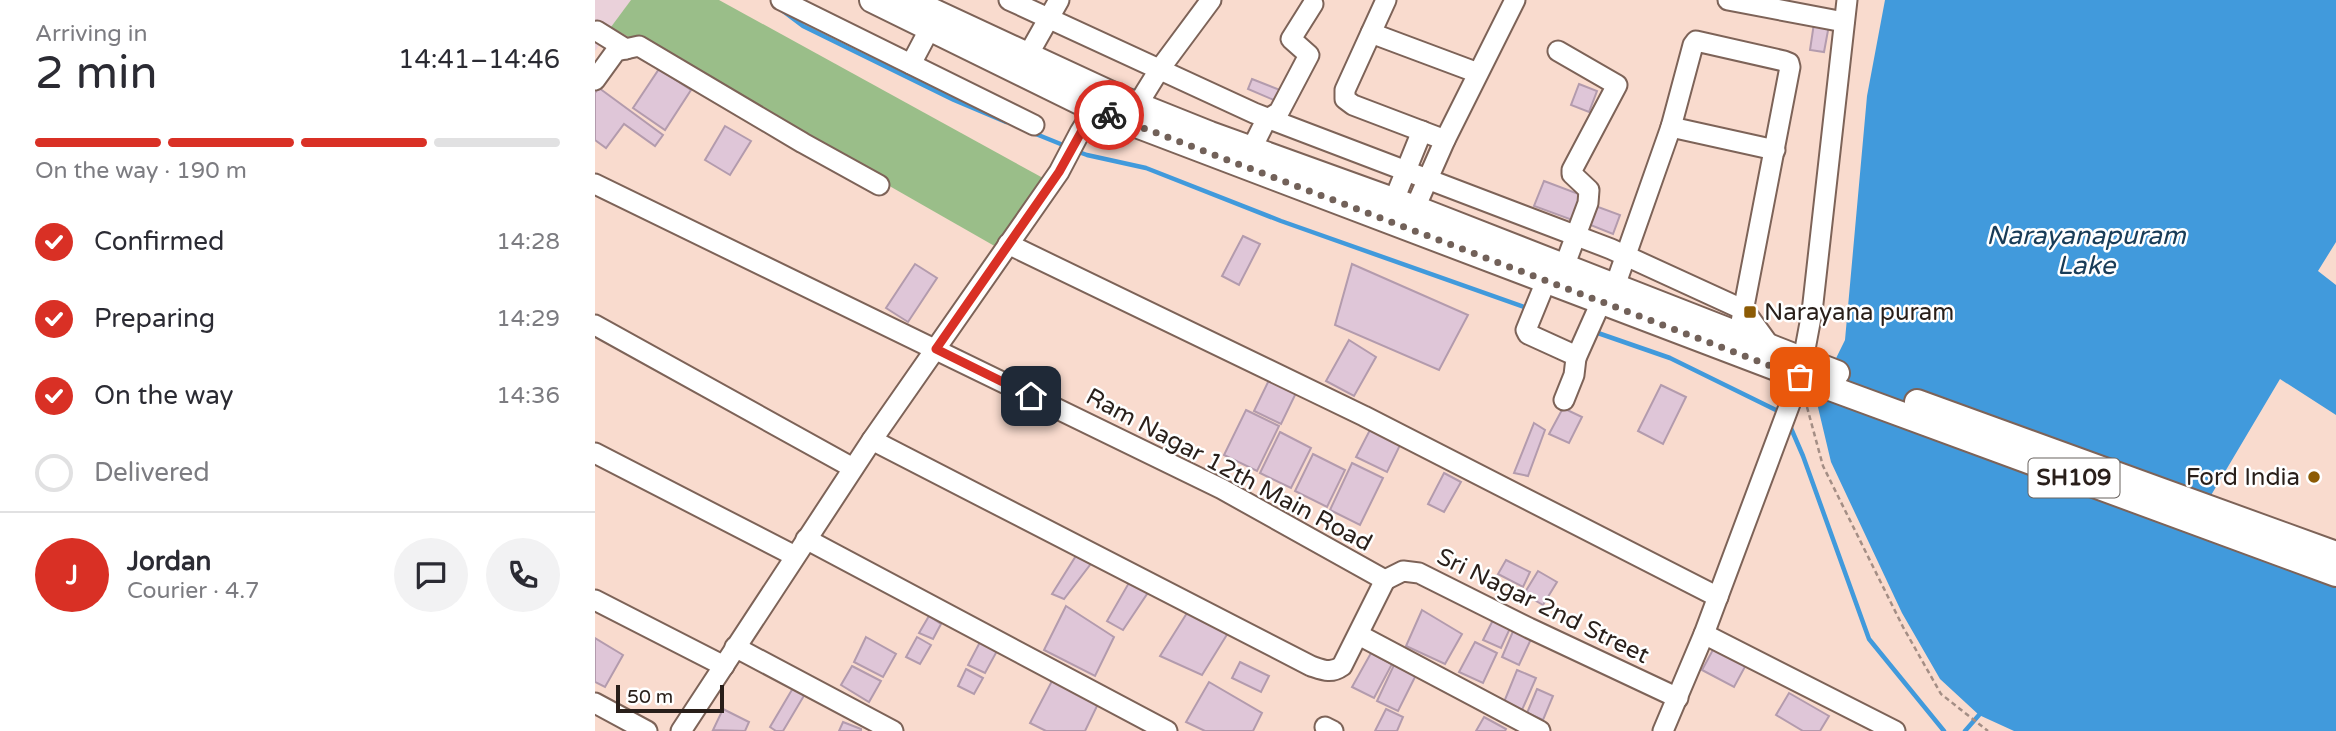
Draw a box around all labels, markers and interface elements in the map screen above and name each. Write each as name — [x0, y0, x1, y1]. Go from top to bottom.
text: Arriving in — [35, 20, 148, 48]
text: 14:41–14:46 — [398, 44, 560, 75]
text: 2 min — [35, 46, 158, 101]
courier — [1074, 80, 1144, 150]
icon: bike — [1090, 96, 1128, 134]
text: On the way · 190 m — [35, 157, 247, 185]
water label: Narayanapuram Lake — [1986, 220, 2187, 281]
icon: check — [35, 223, 73, 261]
text: Confirmed — [94, 226, 224, 257]
text: 14:28 — [496, 228, 560, 256]
place label: Narayana puram — [1764, 298, 1954, 327]
icon: check — [35, 300, 73, 338]
text: Preparing — [94, 303, 215, 334]
marker: Narayana puram — [1742, 304, 1758, 320]
text: 14:29 — [496, 305, 560, 333]
pin — [1770, 347, 1830, 407]
icon: bag — [1781, 358, 1819, 396]
pin — [1001, 366, 1061, 426]
icon: check — [35, 377, 73, 415]
icon: home — [1012, 377, 1050, 415]
text: On the way — [94, 380, 234, 411]
text: 14:36 — [496, 382, 560, 410]
street label: Ram Nagar 12th Main Road — [1081, 382, 1377, 558]
text: Delivered — [94, 457, 210, 488]
road number: SH109 — [2029, 458, 2119, 498]
place label: Ford India — [2186, 463, 2300, 492]
marker: Ford India — [2306, 469, 2322, 485]
button: chat — [394, 538, 468, 612]
button: phone — [486, 538, 560, 612]
street label: Sri Nagar 2nd Street — [1432, 542, 1654, 670]
text: Jordan — [127, 546, 211, 577]
text: J — [66, 560, 78, 591]
text: Courier · 4.7 — [127, 577, 260, 605]
scale bar — [616, 682, 725, 714]
text: 50 m — [627, 686, 673, 708]

